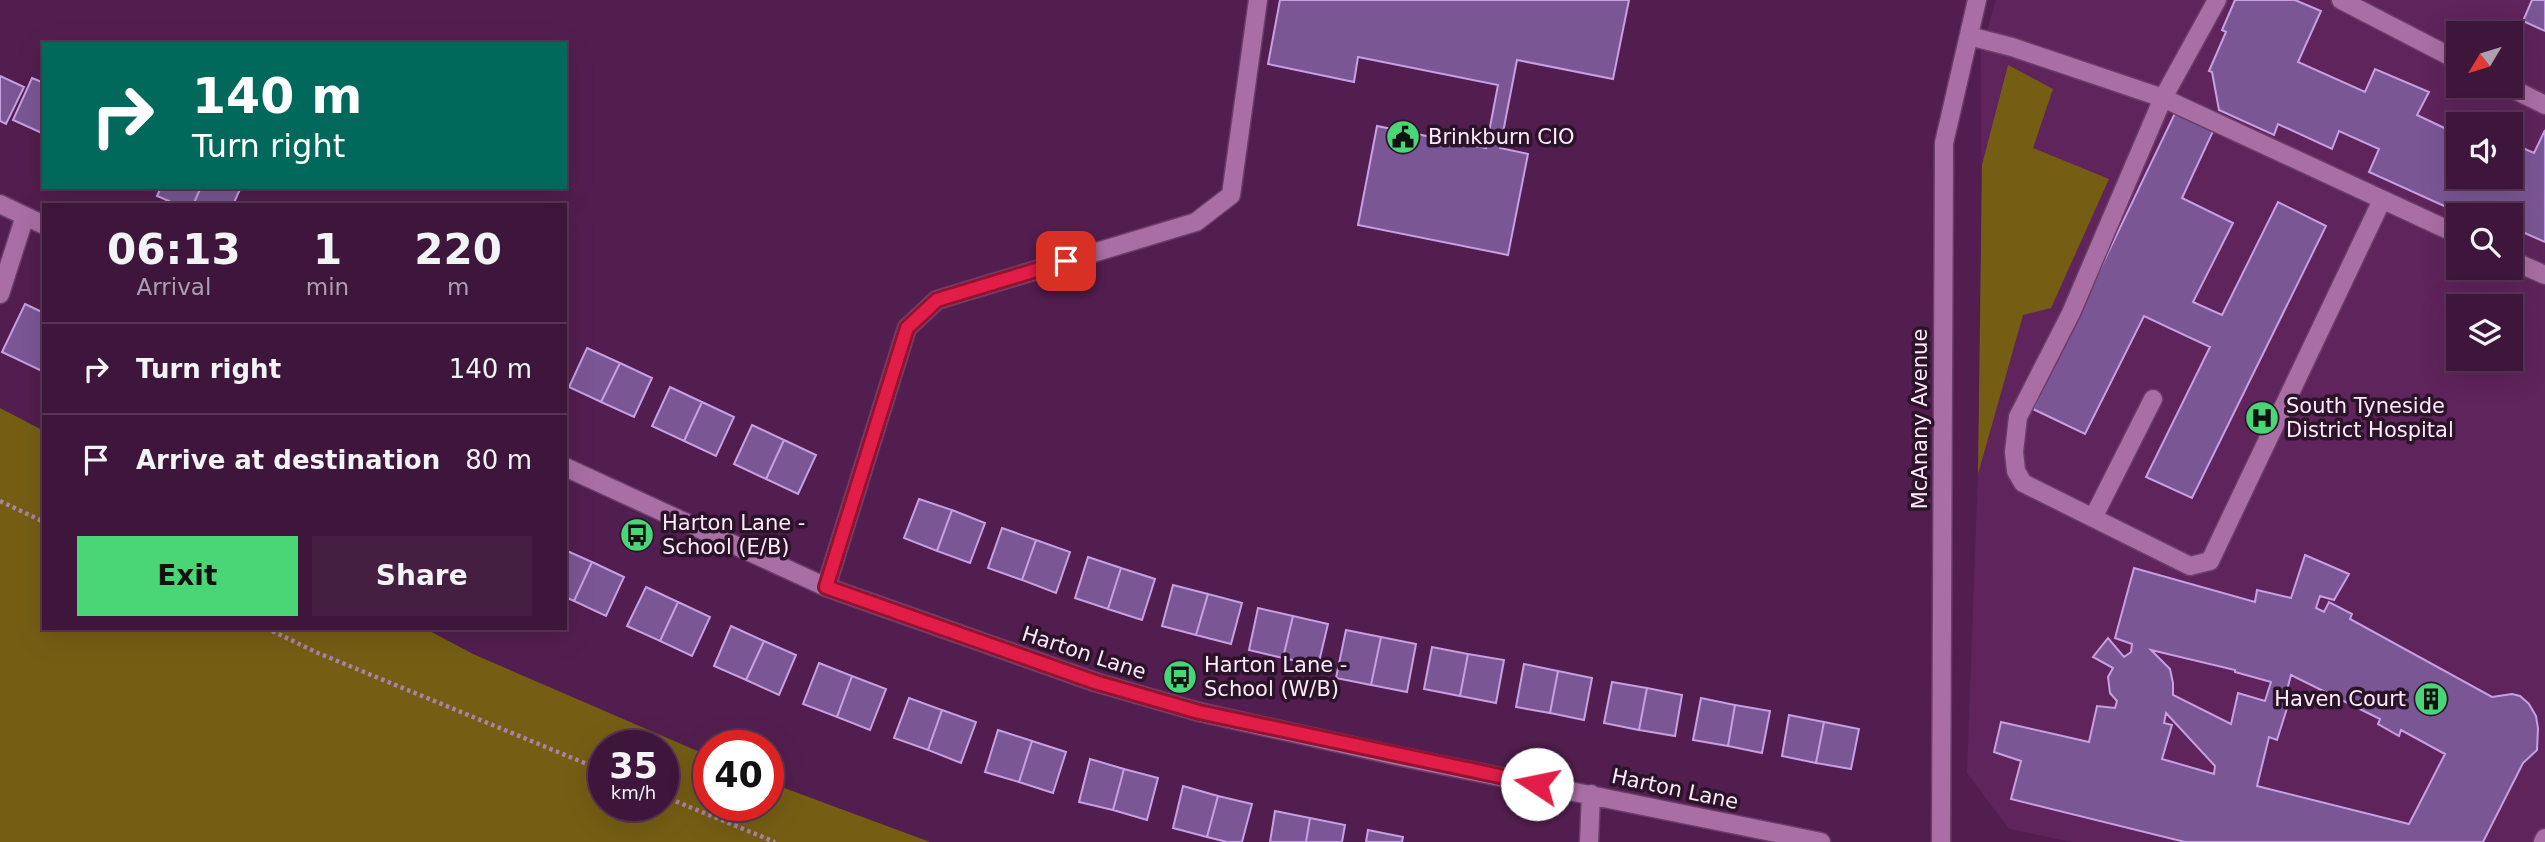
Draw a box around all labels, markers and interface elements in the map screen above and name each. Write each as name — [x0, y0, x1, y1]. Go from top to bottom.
north arrow — [2446, 21, 2524, 98]
map controls — [2446, 21, 2523, 371]
text: 140 m — [192, 68, 362, 125]
icon: right — [77, 70, 168, 161]
button: sound — [2446, 112, 2523, 189]
public building icon: Brinkburn CIO — [1384, 118, 1422, 156]
place label: Brinkburn CIO — [1428, 125, 1575, 149]
text: Turn right — [192, 127, 345, 165]
button: search — [2446, 203, 2523, 280]
text: 06:13 — [107, 225, 241, 274]
text: 1 — [313, 225, 342, 274]
text: 220 — [414, 225, 502, 274]
pin — [1036, 231, 1096, 291]
icon: arrive — [1047, 242, 1085, 280]
text: Arrival — [137, 274, 211, 300]
text: min — [306, 274, 349, 300]
text: m — [447, 274, 469, 300]
button: layers — [2446, 294, 2523, 371]
street label: McAnany Avenue — [1908, 329, 1932, 509]
icon: right — [77, 350, 115, 388]
text: Turn right — [136, 354, 281, 384]
text: 140 m — [449, 354, 532, 384]
place label: South Tyneside District Hospital — [2286, 394, 2454, 442]
hospital icon: South Tyneside District Hospital — [2243, 399, 2281, 437]
icon: arrive — [77, 441, 115, 479]
text: Arrive at destination — [136, 445, 440, 475]
text: 80 m — [465, 445, 532, 475]
place label: Harton Lane - School (E/B) — [662, 511, 805, 559]
bus stop icon: Harton Lane - School (E/B) — [618, 516, 656, 554]
button: Exit — [77, 536, 298, 616]
button: Share — [312, 536, 532, 616]
street label: Harton Lane — [1019, 622, 1149, 684]
place label: Harton Lane - School (W/B) — [1204, 653, 1347, 701]
bus stop icon: Harton Lane - School (W/B) — [1161, 658, 1199, 696]
building icon: Haven Court — [2412, 680, 2450, 718]
place label: Haven Court — [2274, 687, 2406, 711]
speed limit sign: 40 — [693, 730, 784, 821]
text: 35 — [609, 746, 658, 786]
position arrow — [1500, 747, 1574, 821]
street label: Harton Lane — [1609, 764, 1741, 814]
text: km/h — [611, 782, 656, 803]

